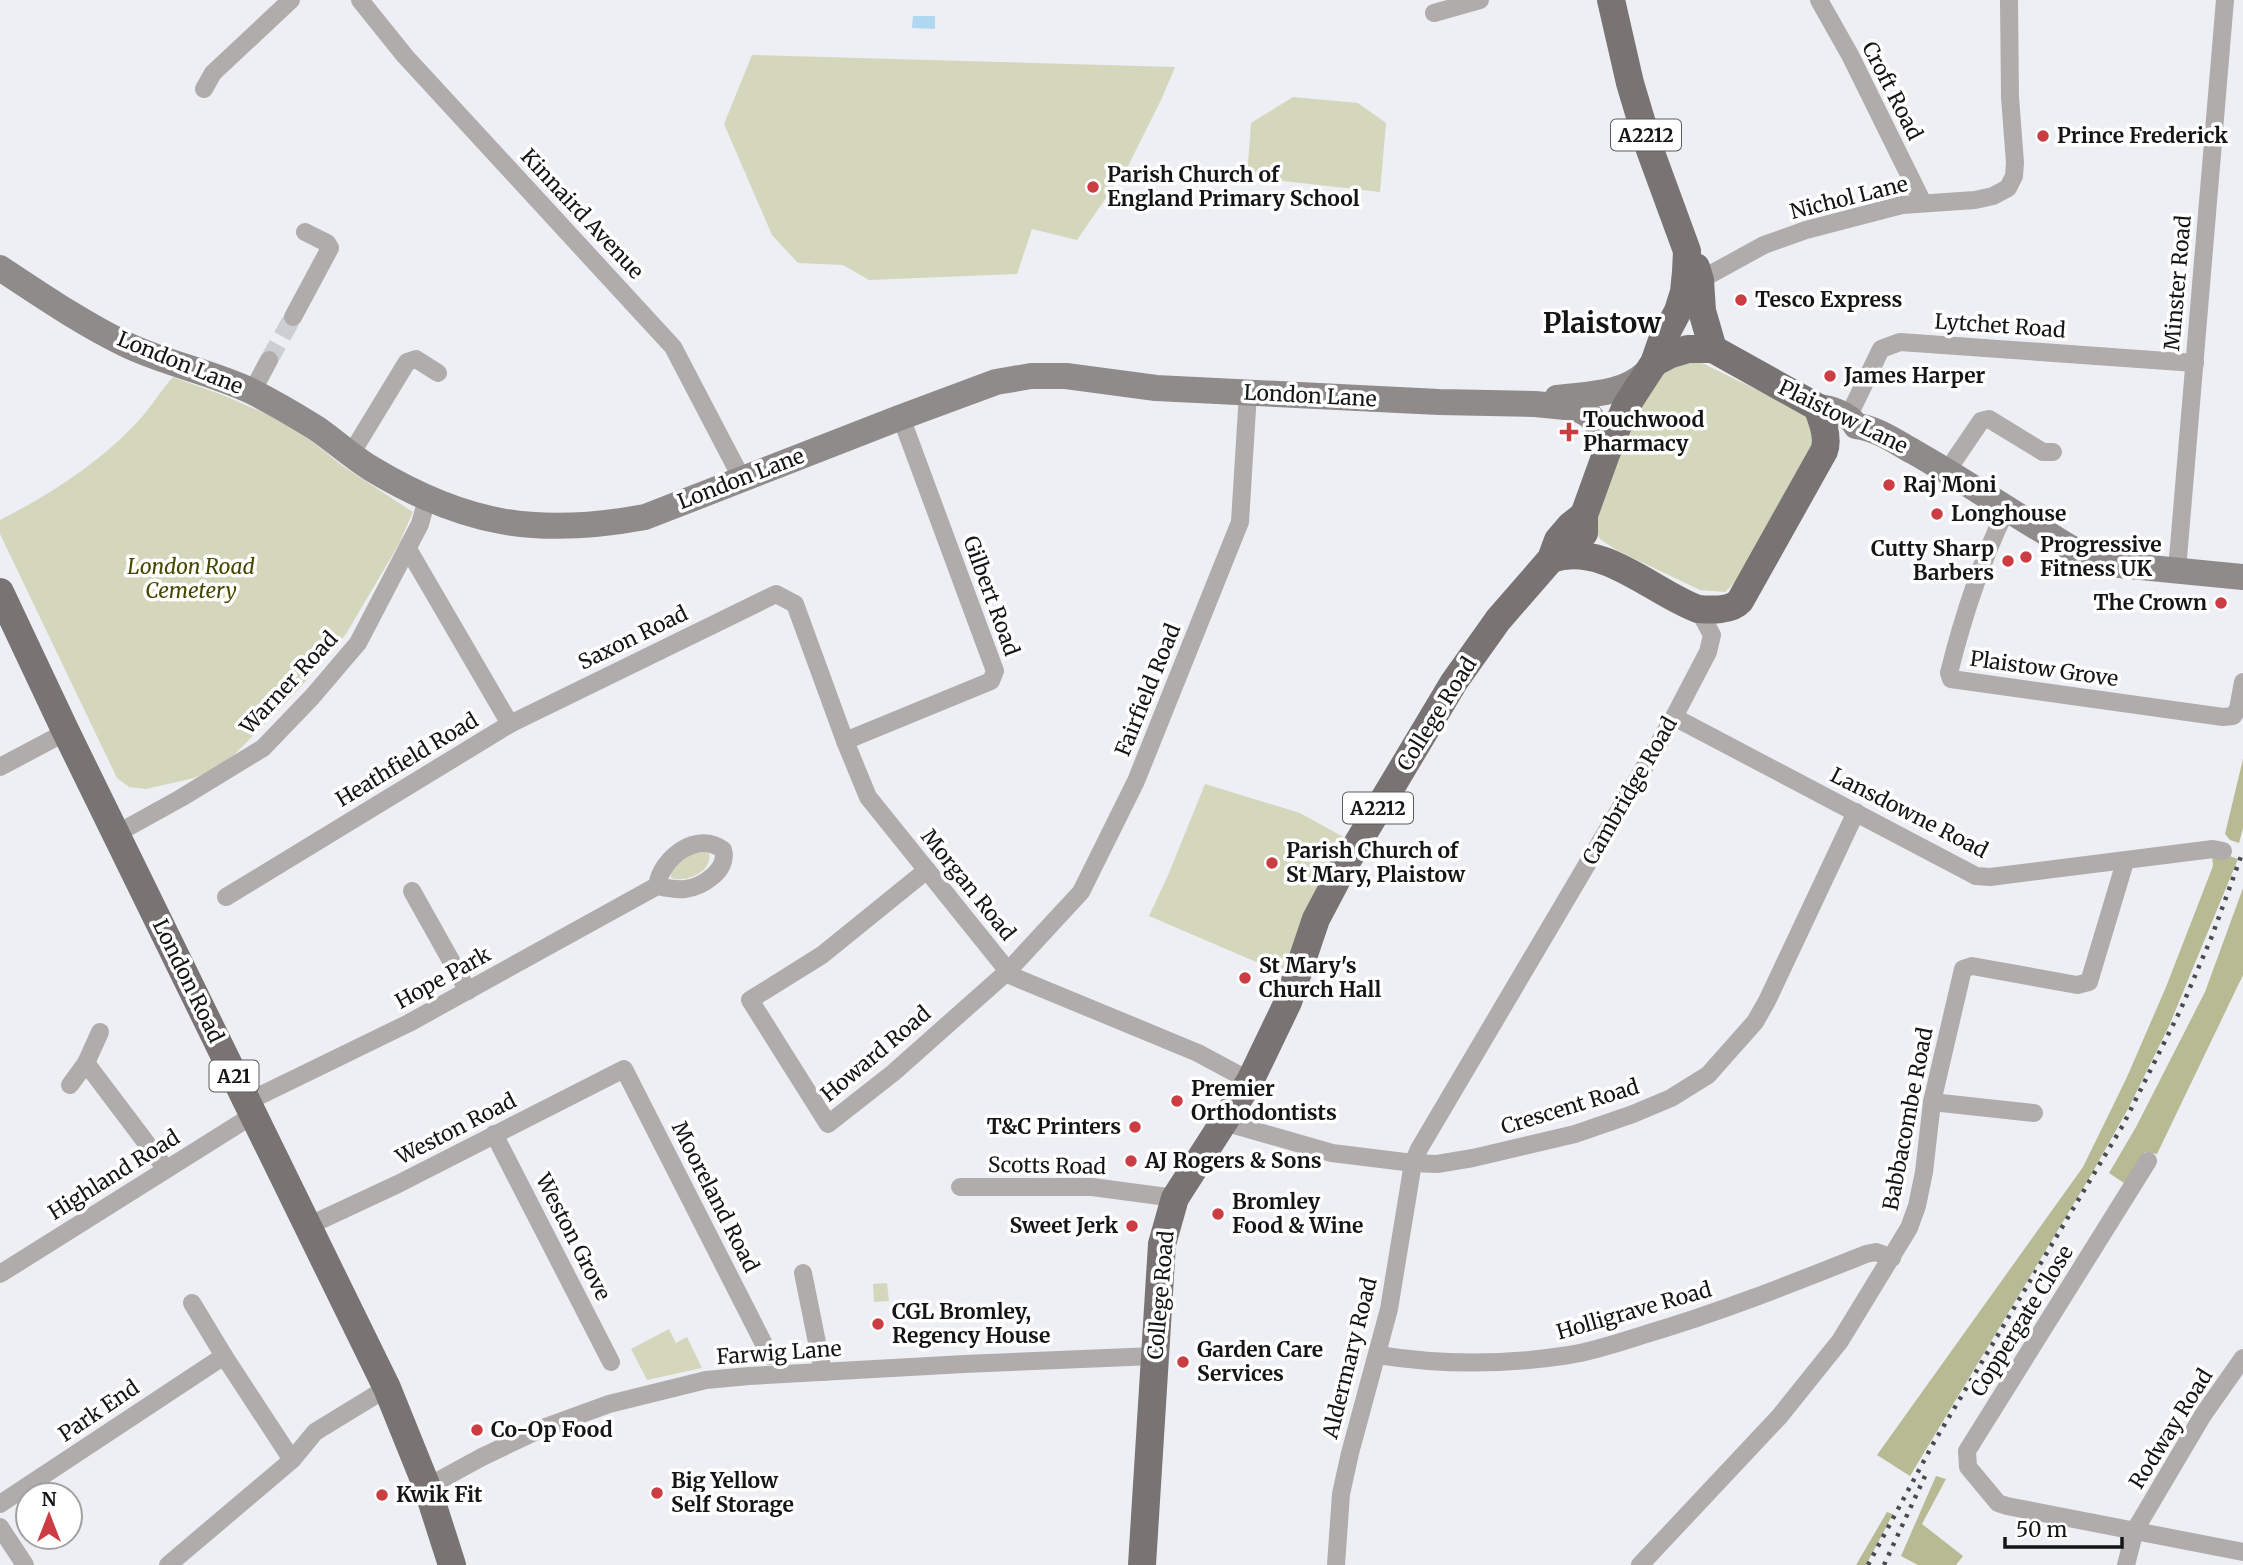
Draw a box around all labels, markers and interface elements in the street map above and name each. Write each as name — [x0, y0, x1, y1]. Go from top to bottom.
street label: Croft Road — [1856, 37, 1929, 145]
road number: A2212 — [1611, 119, 1681, 150]
place label: Prince Frederick — [2057, 122, 2228, 149]
marker: Prince Frederick — [2035, 128, 2051, 144]
street label: Kinnaird Avenue — [515, 143, 650, 284]
place label: Parish Church of England Primary School — [1107, 161, 1360, 212]
street label: Nichol Lane — [1787, 170, 1911, 225]
marker: Parish Church of England Primary School — [1085, 179, 1101, 195]
street label: Minster Road — [2158, 214, 2197, 352]
place label: Tesco Express — [1755, 286, 1903, 313]
marker: Tesco Express — [1733, 292, 1749, 308]
district label: Plaistow — [1543, 305, 1662, 341]
street label: Lytchet Road — [1934, 307, 2067, 344]
street label: London Lane — [113, 325, 247, 400]
place label: James Harper — [1843, 362, 1985, 389]
marker: James Harper — [1822, 368, 1838, 384]
street label: Plaistow Lane — [1774, 374, 1912, 460]
street label: London Lane — [1243, 379, 1377, 412]
place label: Touchwood Pharmacy — [1583, 406, 1705, 457]
marker: Touchwood Pharmacy — [1561, 424, 1577, 440]
street label: London Lane — [674, 442, 808, 515]
place label: Raj Moni — [1903, 471, 1997, 498]
marker: Raj Moni — [1881, 477, 1897, 493]
place label: Longhouse — [1951, 500, 2066, 527]
marker: Longhouse — [1929, 506, 1945, 522]
place label: Progressive Fitness UK — [2040, 531, 2162, 582]
street label: Gilbert Road — [957, 532, 1026, 660]
place label: Cutty Sharp Barbers — [1871, 535, 1994, 586]
marker: Progressive Fitness UK — [2018, 549, 2034, 565]
park label: London Road Cemetery — [127, 553, 255, 604]
marker: Cutty Sharp Barbers — [2000, 553, 2016, 569]
place label: The Crown — [2094, 589, 2207, 616]
marker: The Crown — [2213, 595, 2229, 611]
street label: Saxon Road — [574, 599, 692, 676]
street label: Fairfield Road — [1109, 619, 1187, 760]
street label: Warner Road — [233, 625, 343, 741]
street label: Plaistow Grove — [1968, 645, 2120, 692]
street label: College Road — [1391, 652, 1482, 776]
street label: Heathfield Road — [331, 706, 483, 813]
street label: Cambridge Road — [1576, 712, 1683, 870]
street label: Lansdowne Road — [1826, 761, 1993, 864]
road number: A2212 — [1343, 792, 1413, 824]
street label: Morgan Road — [915, 824, 1022, 946]
place label: Parish Church of St Mary, Plaistow — [1286, 837, 1466, 888]
marker: Parish Church of St Mary, Plaistow — [1264, 855, 1280, 871]
street label: London Road — [147, 914, 230, 1047]
street label: Hope Park — [390, 940, 496, 1015]
place label: St Mary's Church Hall — [1259, 952, 1381, 1003]
marker: St Mary's Church Hall — [1237, 970, 1253, 986]
street label: Howard Road — [815, 1000, 936, 1107]
street label: Babbacombe Road — [1877, 1025, 1939, 1213]
road number: A21 — [210, 1060, 258, 1092]
street label: Crescent Road — [1498, 1073, 1642, 1140]
place label: Premier Orthodontists — [1191, 1075, 1337, 1126]
street label: Weston Road — [390, 1087, 521, 1171]
marker: Premier Orthodontists — [1169, 1093, 1185, 1109]
place label: T&C Printers — [987, 1113, 1121, 1140]
street label: Mooreland Road — [666, 1117, 765, 1277]
marker: T&C Printers — [1127, 1119, 1143, 1135]
street label: Highland Road — [43, 1123, 185, 1226]
place label: AJ Rogers & Sons — [1144, 1147, 1322, 1174]
street label: Scotts Road — [988, 1151, 1107, 1180]
marker: AJ Rogers & Sons — [1123, 1153, 1139, 1169]
street label: Weston Grove — [529, 1168, 617, 1305]
place label: Bromley Food & Wine — [1232, 1188, 1363, 1239]
marker: Bromley Food & Wine — [1210, 1206, 1226, 1222]
place label: Sweet Jerk — [1009, 1212, 1118, 1239]
marker: Sweet Jerk — [1124, 1218, 1140, 1234]
street label: College Road — [1141, 1229, 1180, 1360]
street label: Coppergate Close — [1964, 1240, 2079, 1401]
street label: Aldermary Road — [1316, 1274, 1383, 1442]
street label: Holligrave Road — [1553, 1275, 1715, 1346]
place label: CGL Bromley, Regency House — [892, 1298, 1050, 1349]
marker: CGL Bromley, Regency House — [870, 1316, 886, 1332]
street label: Farwig Lane — [716, 1335, 842, 1370]
place label: Garden Care Services — [1197, 1336, 1323, 1387]
marker: Garden Care Services — [1175, 1354, 1191, 1370]
street label: Rodway Road — [2123, 1363, 2218, 1494]
street label: Park End — [53, 1374, 145, 1447]
place label: Co-Op Food — [491, 1416, 613, 1443]
marker: Co-Op Food — [469, 1422, 485, 1438]
place label: Big Yellow Self Storage — [671, 1467, 794, 1518]
north arrow — [14, 1481, 84, 1551]
place label: Kwik Fit — [396, 1481, 483, 1508]
marker: Big Yellow Self Storage — [649, 1485, 665, 1501]
text: N — [41, 1487, 57, 1511]
marker: Kwik Fit — [374, 1487, 390, 1503]
scale bar — [2005, 1506, 2122, 1550]
text: 50 m — [2016, 1516, 2067, 1543]

